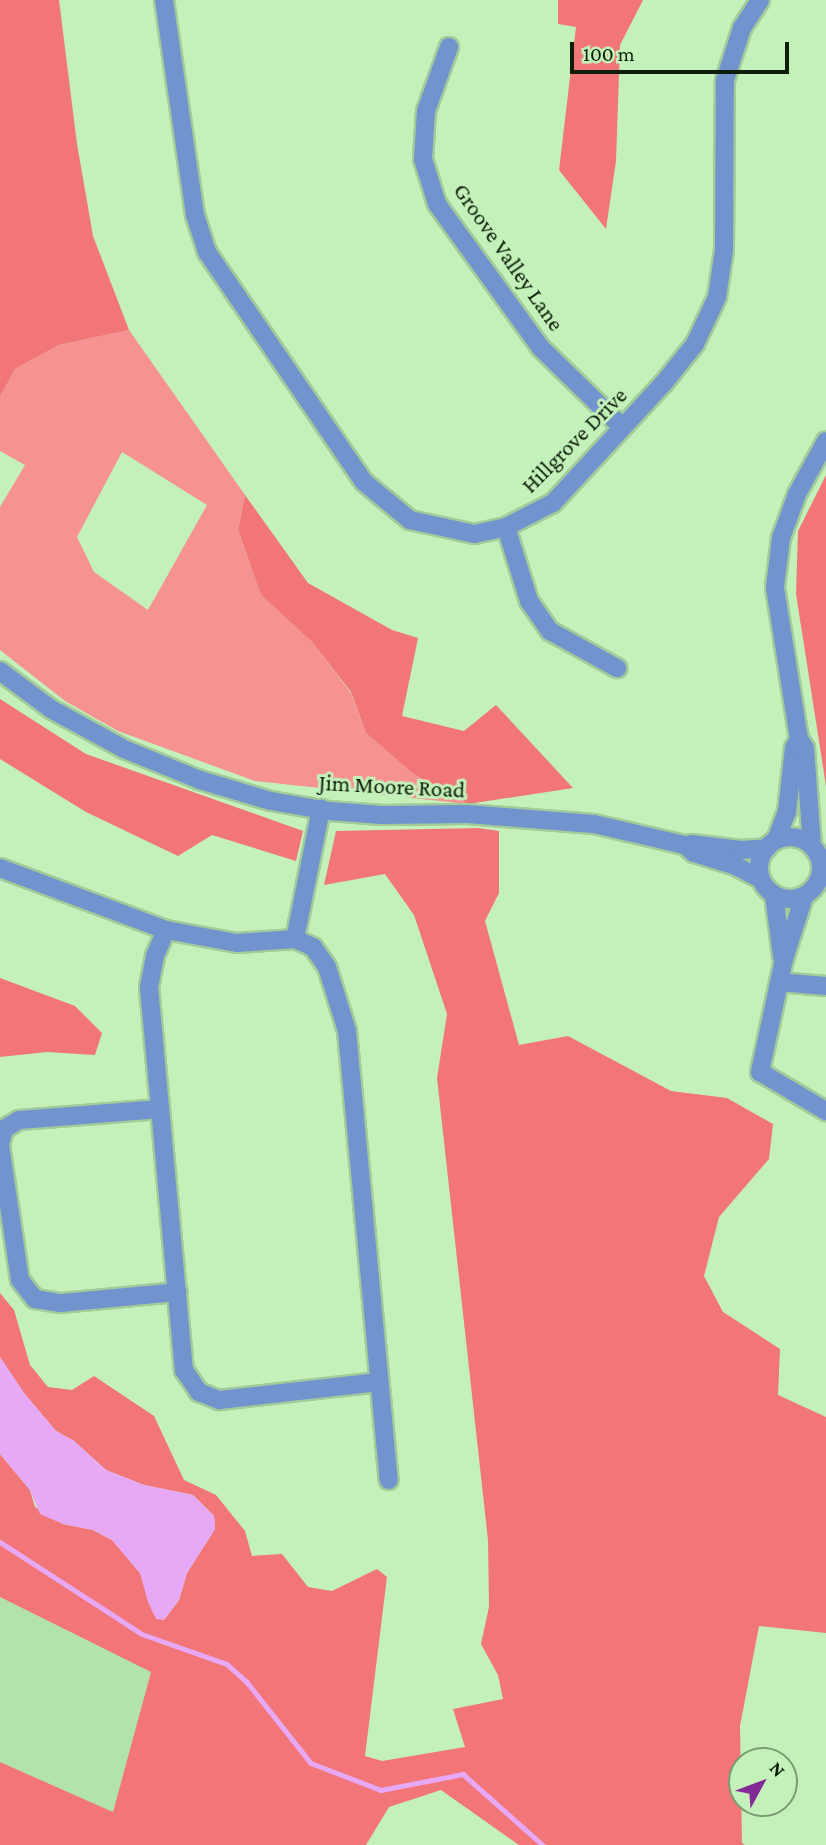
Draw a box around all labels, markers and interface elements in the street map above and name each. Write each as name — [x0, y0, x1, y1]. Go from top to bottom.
scale bar — [574, 28, 793, 72]
text: 100 m — [583, 42, 635, 66]
street label: Groove Valley Lane — [448, 178, 570, 336]
street label: Hillgrove Drive — [515, 381, 633, 499]
street label: Jim Moore Road — [318, 768, 466, 804]
north arrow — [728, 1747, 798, 1817]
text: N — [766, 1757, 790, 1781]

